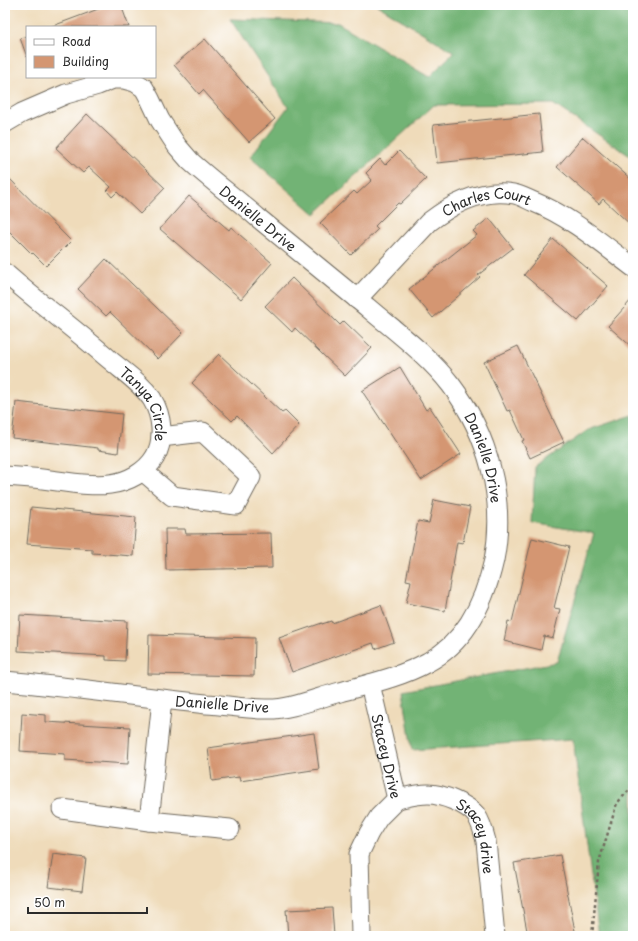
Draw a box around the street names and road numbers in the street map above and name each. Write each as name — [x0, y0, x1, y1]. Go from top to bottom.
street label: Danielle Drive — [215, 180, 302, 256]
street label: Charles Court — [437, 182, 535, 221]
street label: Tanya Circle — [115, 361, 172, 443]
street label: Danielle Drive — [460, 408, 507, 504]
street label: Danielle Drive — [174, 690, 270, 718]
street label: Stacey Drive — [367, 711, 407, 801]
street label: Stacey drive — [453, 793, 500, 875]

